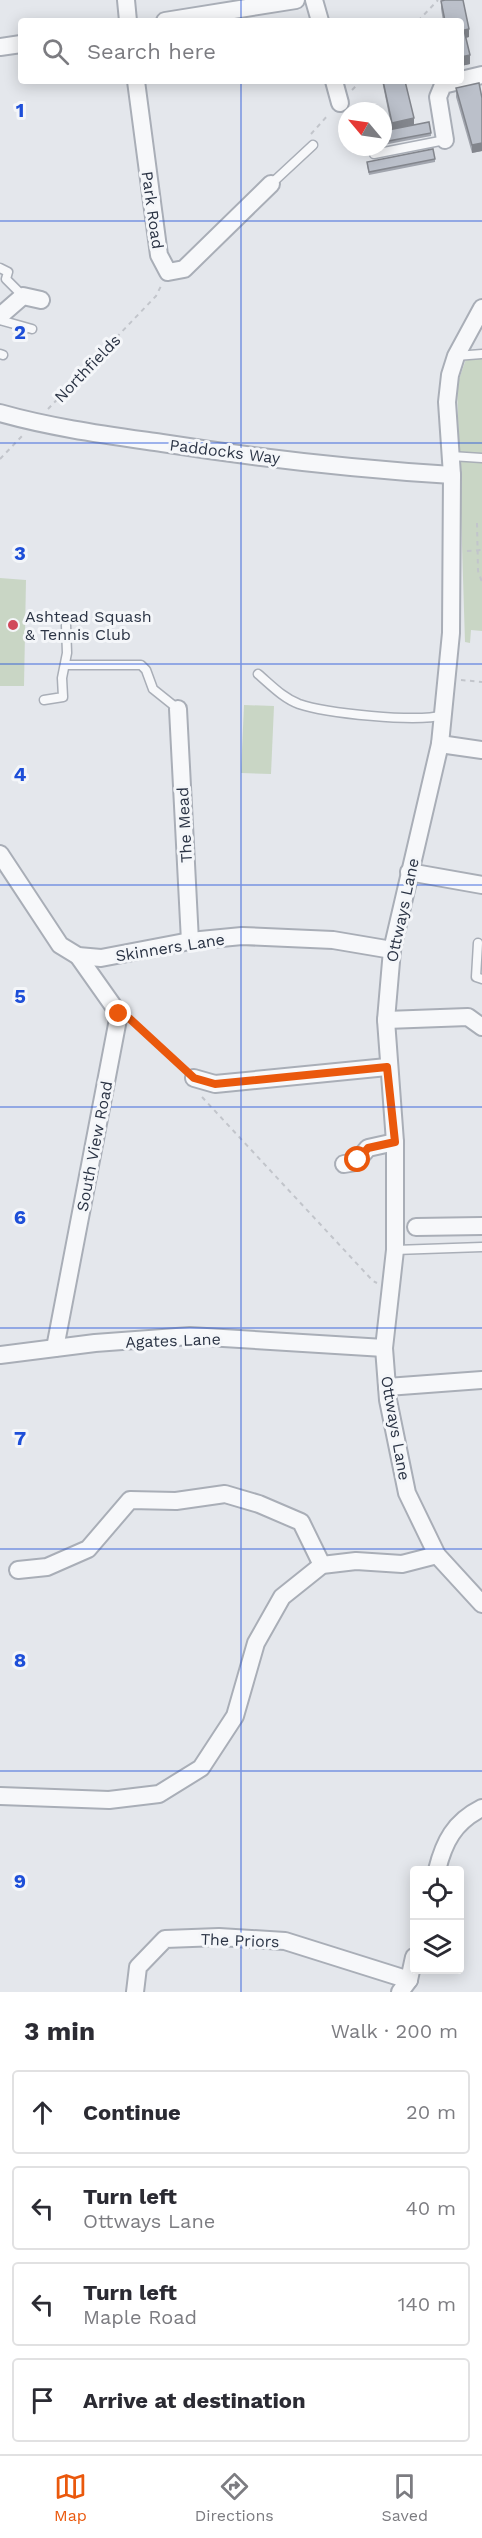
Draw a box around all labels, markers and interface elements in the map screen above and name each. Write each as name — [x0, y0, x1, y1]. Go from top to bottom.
search box — [18, 18, 464, 84]
icon: search — [39, 35, 72, 68]
text: Search here — [87, 39, 216, 64]
text: 1 — [16, 98, 24, 122]
north arrow — [338, 102, 392, 156]
street label: Park Road — [138, 170, 167, 250]
text: 2 — [14, 320, 26, 344]
street label: Northfields — [50, 330, 124, 406]
street label: Paddocks Way — [168, 435, 282, 468]
text: 3 — [14, 541, 26, 565]
place label: Ashtead Squash & Tennis Club — [25, 607, 152, 644]
marker: Ashtead Squash & Tennis Club — [6, 618, 20, 632]
text: 4 — [14, 762, 27, 786]
street label: The Mead — [173, 787, 196, 863]
street label: Ottways Lane — [382, 856, 423, 964]
street label: Skinners Lane — [114, 929, 226, 966]
text: 5 — [14, 984, 26, 1008]
route end — [105, 1000, 131, 1026]
street label: South View Road — [73, 1079, 116, 1213]
route start — [344, 1146, 370, 1172]
text: 6 — [14, 1205, 26, 1229]
street label: Agates Lane — [125, 1329, 221, 1352]
street label: Ottways Lane — [377, 1374, 414, 1482]
text: 7 — [14, 1426, 26, 1450]
text: 8 — [14, 1648, 26, 1672]
map controls — [410, 1866, 464, 1974]
button: locate — [410, 1866, 464, 1920]
text: 9 — [14, 1869, 26, 1893]
button: layers — [410, 1920, 464, 1974]
street label: The Priors — [200, 1930, 280, 1951]
text: 3 min — [24, 2016, 95, 2046]
text: Walk · 200 m — [331, 2019, 458, 2043]
icon: ahead — [26, 2096, 59, 2129]
text: Continue — [83, 2100, 181, 2125]
text: 20 m — [406, 2100, 456, 2124]
text: Turn left — [83, 2184, 177, 2209]
icon: left — [26, 2192, 59, 2225]
text: 40 m — [405, 2196, 456, 2220]
text: Ottways Lane — [83, 2209, 215, 2233]
text: Turn left — [83, 2280, 177, 2305]
icon: left — [26, 2288, 59, 2321]
text: 140 m — [398, 2292, 456, 2316]
text: Maple Road — [83, 2305, 197, 2329]
icon: arrive — [26, 2384, 59, 2417]
text: Arrive at destination — [83, 2388, 306, 2413]
tab: Map — [54, 2470, 87, 2525]
tab: Directions — [195, 2470, 274, 2525]
tab: Saved — [382, 2470, 428, 2525]

